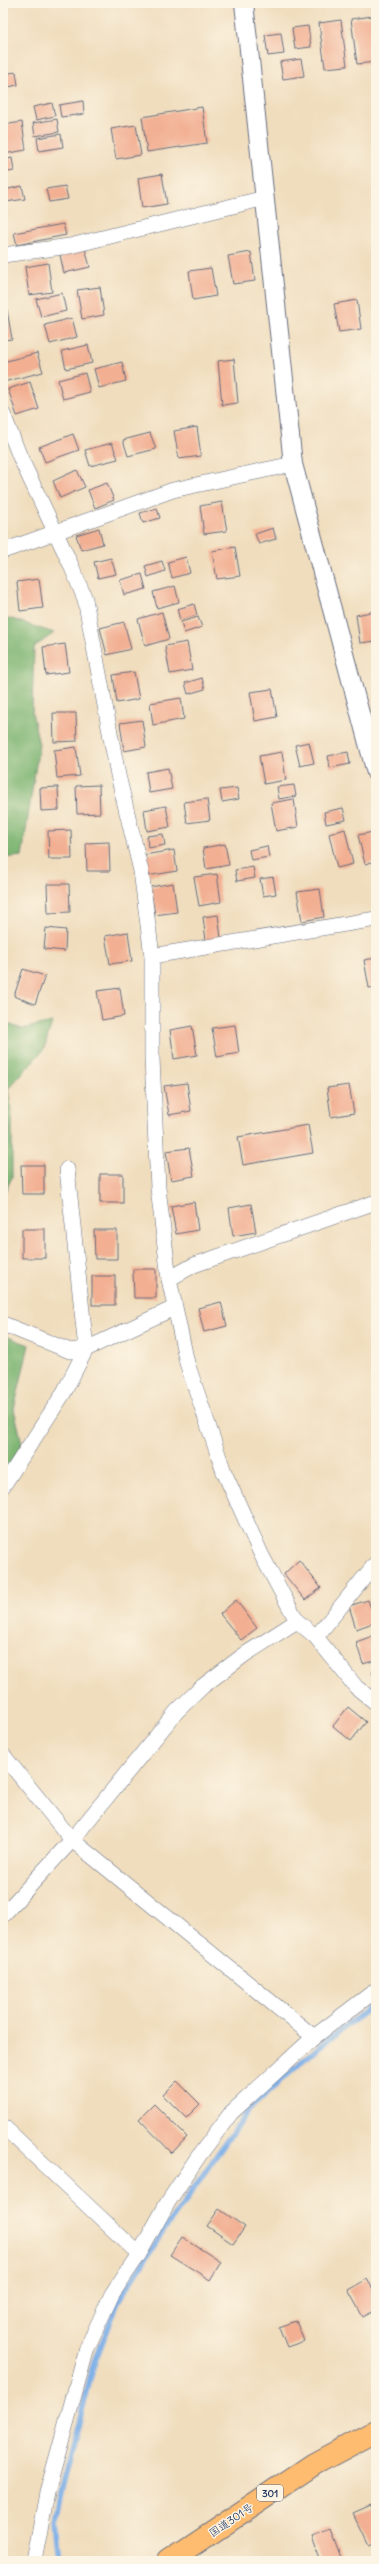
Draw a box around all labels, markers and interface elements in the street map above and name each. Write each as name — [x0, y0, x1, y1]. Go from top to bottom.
road number: 301 — [257, 2485, 283, 2501]
street label: 国道301号 — [206, 2500, 256, 2540]

